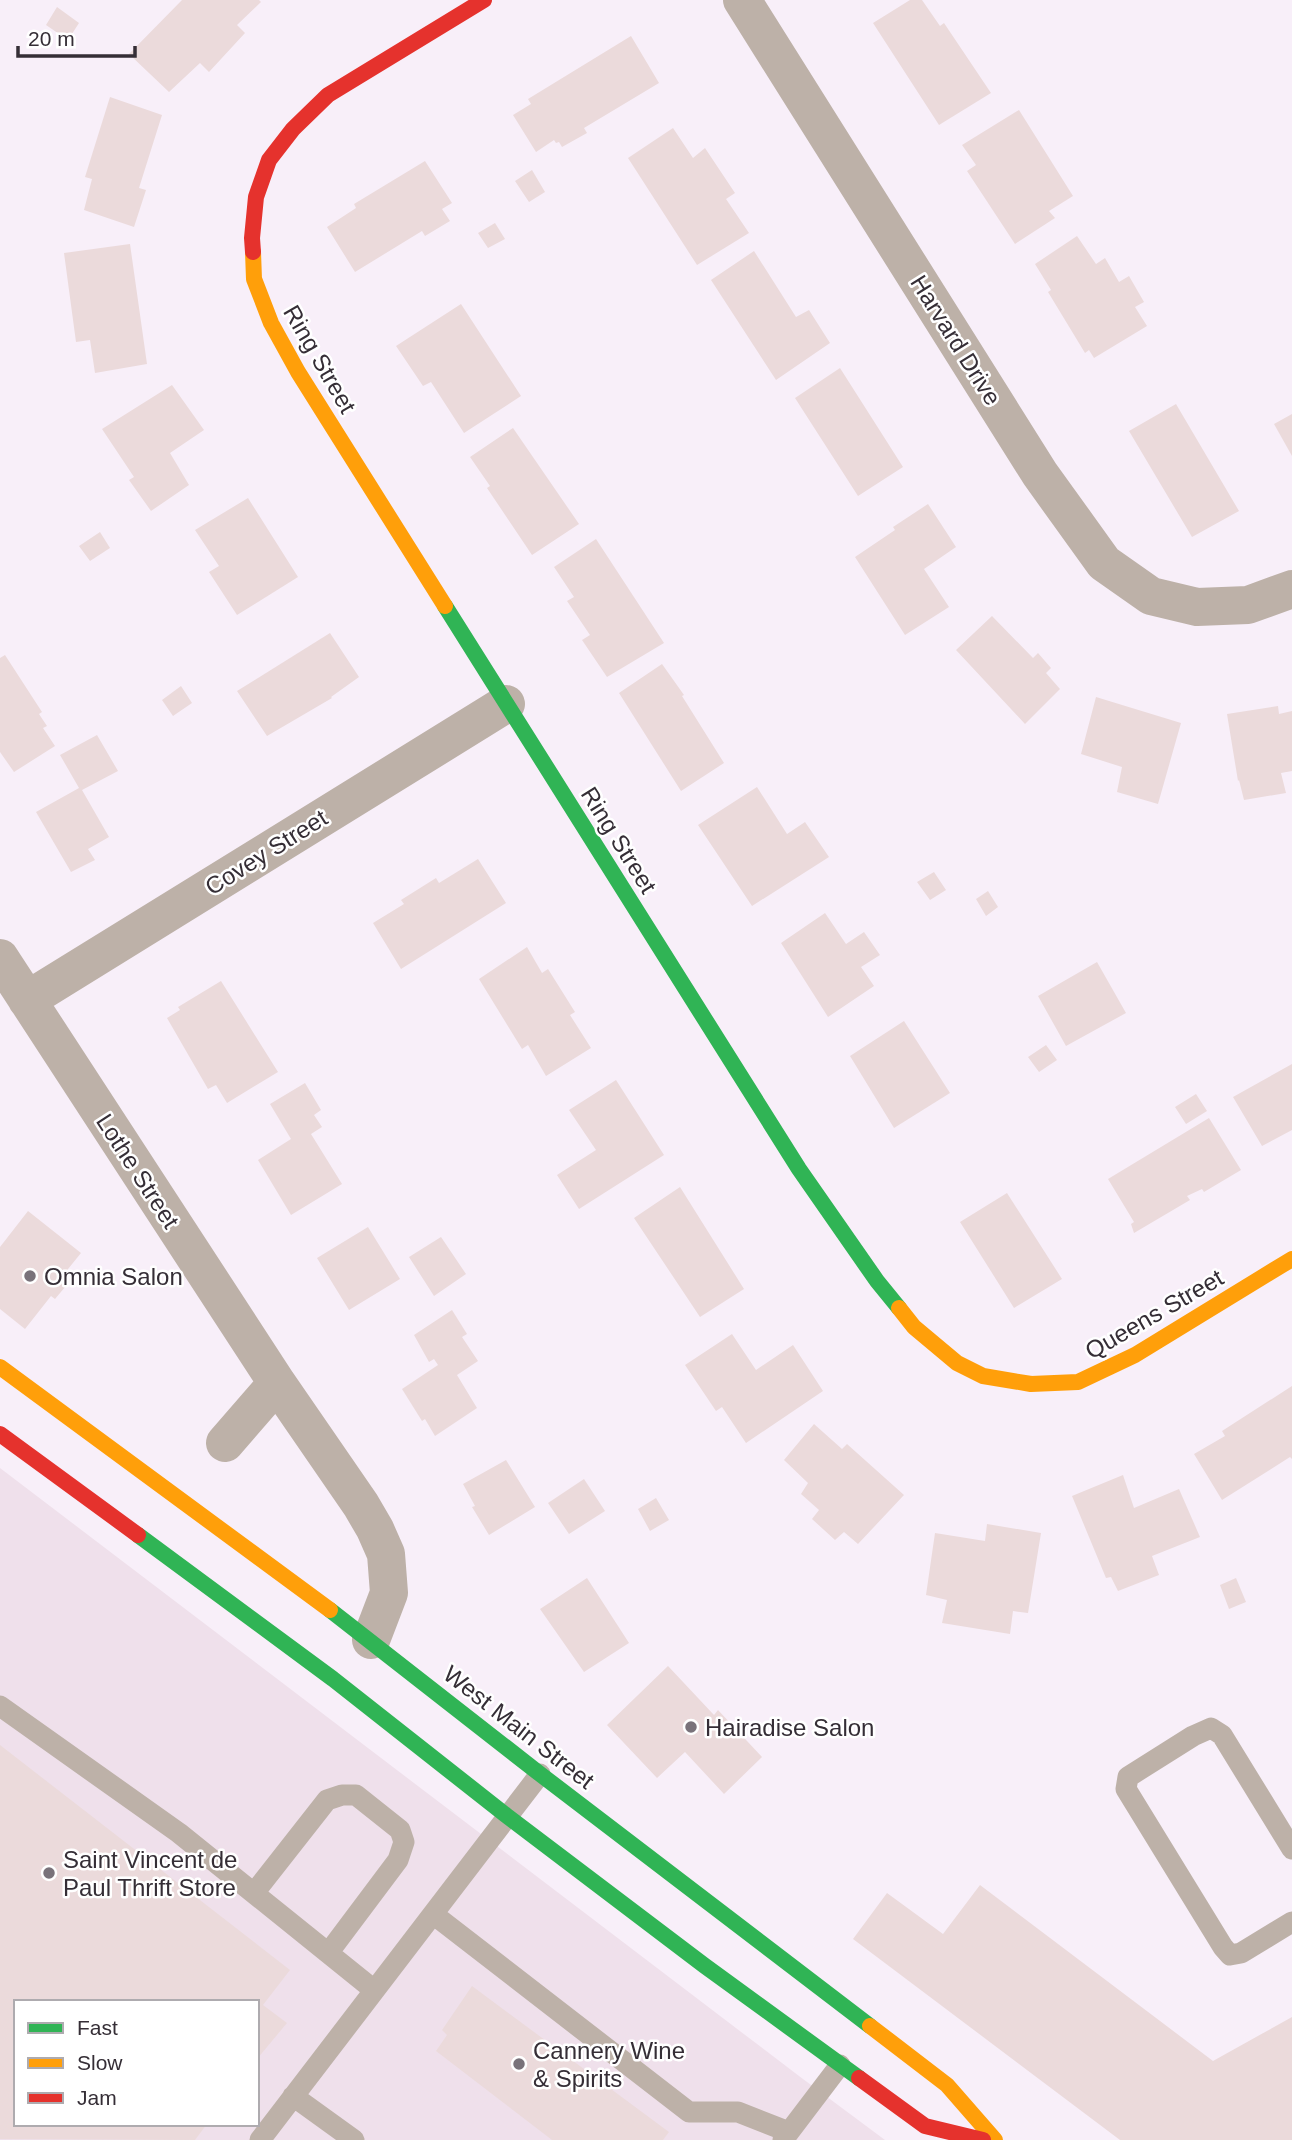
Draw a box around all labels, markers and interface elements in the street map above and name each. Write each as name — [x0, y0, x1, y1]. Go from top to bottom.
scale bar — [18, 14, 135, 58]
text: 20 m — [28, 27, 75, 50]
street label: Harvard Drive — [905, 270, 1007, 410]
street label: Ring Street — [278, 300, 362, 418]
street label: Ring Street — [576, 782, 662, 898]
street label: Covey Street — [200, 804, 332, 900]
street label: Lothe Street — [91, 1109, 185, 1233]
place label: Omnia Salon — [44, 1263, 183, 1290]
street label: Queens Street — [1080, 1263, 1228, 1364]
marker: Omnia Salon — [22, 1268, 38, 1284]
street label: West Main Street — [438, 1660, 600, 1794]
place label: Hairadise Salon — [705, 1714, 874, 1741]
marker: Hairadise Salon — [683, 1719, 699, 1735]
place label: Saint Vincent de Paul Thrift Store — [63, 1846, 237, 1901]
marker: Saint Vincent de Paul Thrift Store — [41, 1865, 57, 1881]
legend — [14, 2000, 259, 2126]
text: Fast — [77, 2016, 118, 2039]
place label: Cannery Wine & Spirits — [533, 2037, 685, 2092]
text: Slow — [77, 2051, 123, 2074]
marker: Cannery Wine & Spirits — [511, 2056, 527, 2072]
text: Jam — [77, 2086, 117, 2109]

